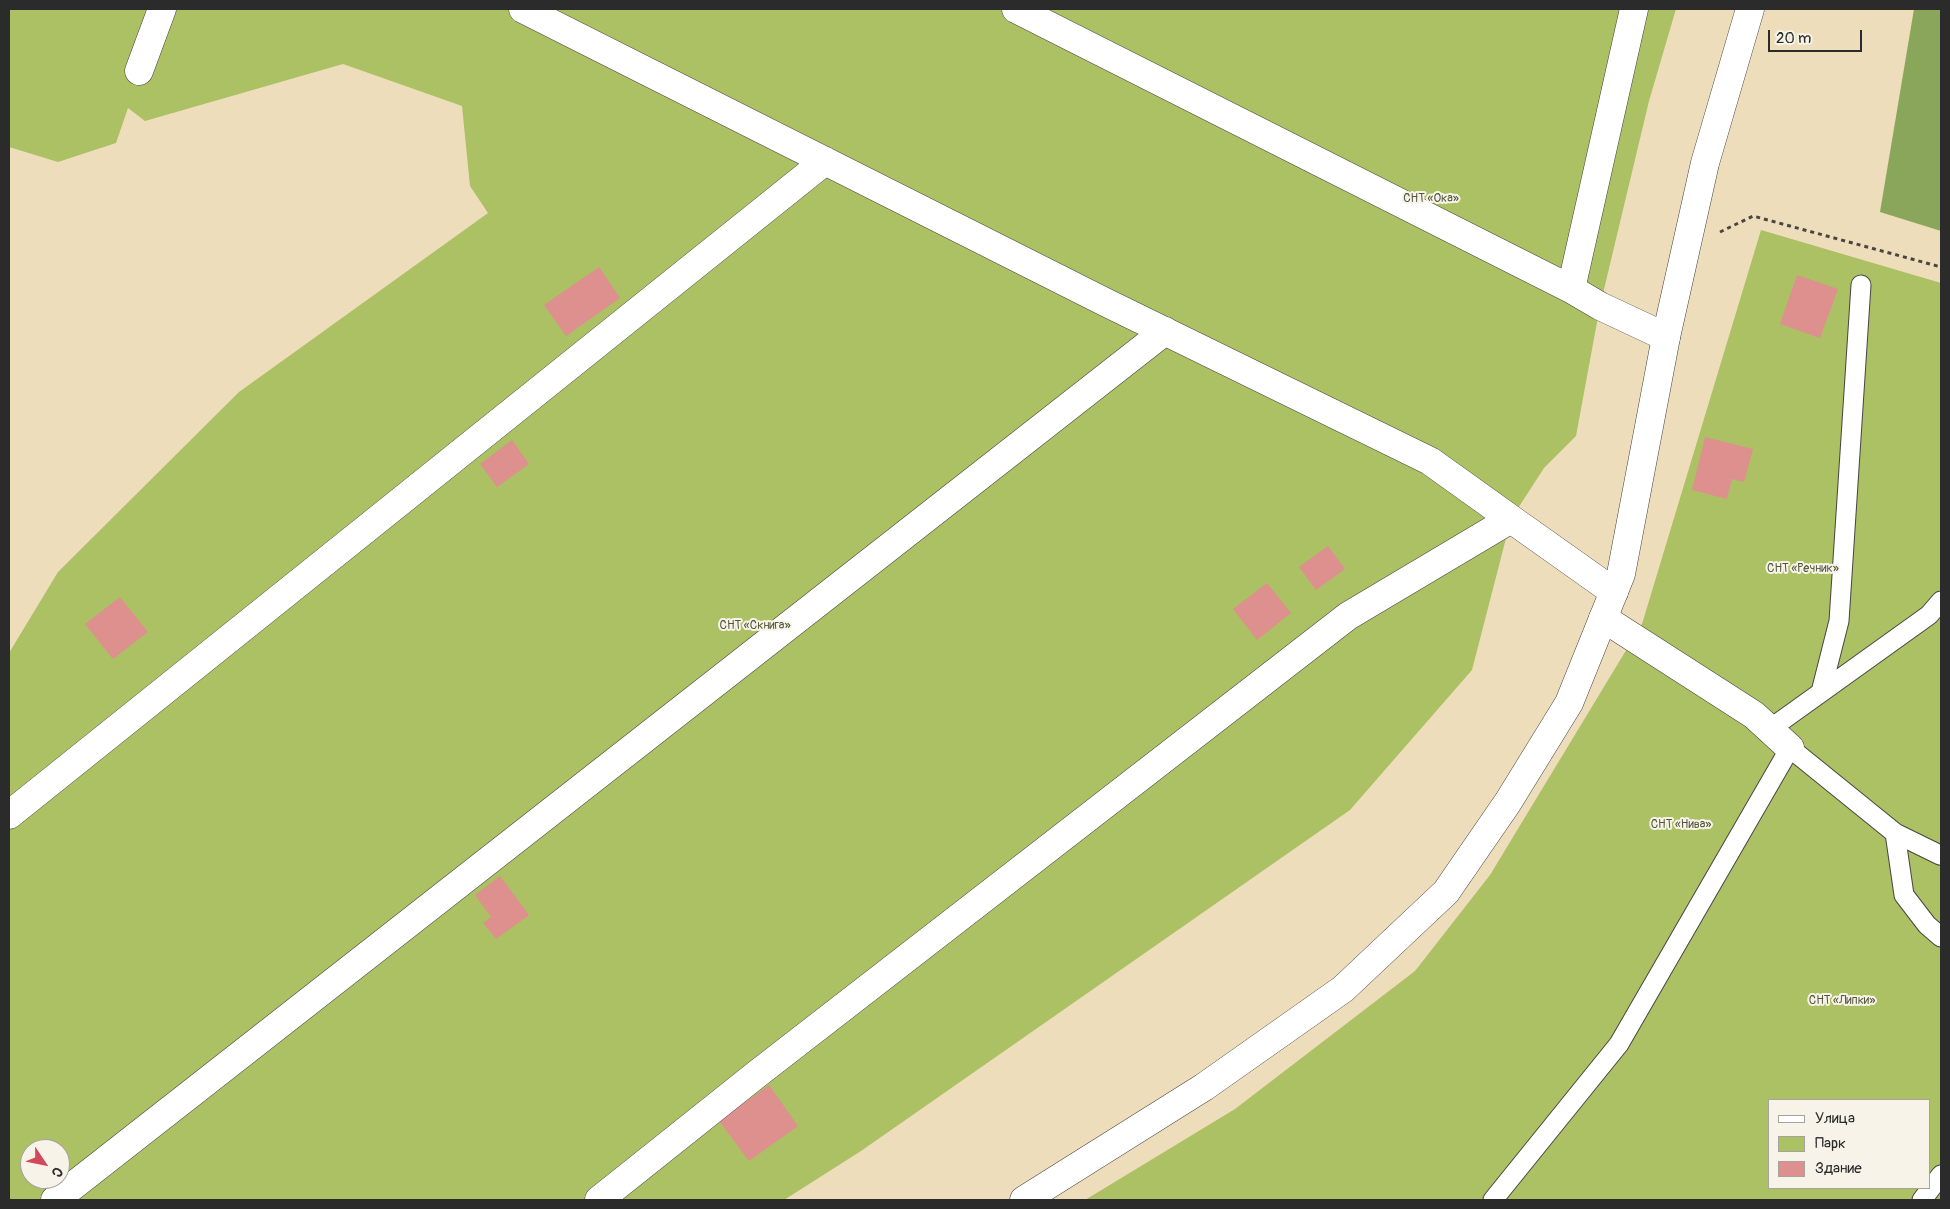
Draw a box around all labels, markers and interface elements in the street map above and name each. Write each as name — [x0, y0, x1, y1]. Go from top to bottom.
scale bar — [1770, 20, 1864, 52]
text: 20 m — [1776, 29, 1811, 48]
park label: СНТ «Ока» — [1403, 192, 1459, 206]
park label: СНТ «Речник» — [1767, 562, 1839, 576]
park label: СНТ «Скнига» — [720, 619, 790, 633]
park label: СНТ «Нива» — [1651, 818, 1711, 832]
park label: СНТ «Липки» — [1809, 994, 1875, 1008]
legend — [1768, 1099, 1930, 1189]
text: Улица — [1815, 1109, 1855, 1128]
text: Парк — [1815, 1134, 1846, 1153]
north arrow — [20, 1139, 70, 1189]
text: Здание — [1815, 1159, 1862, 1178]
text: С — [48, 1164, 66, 1180]

